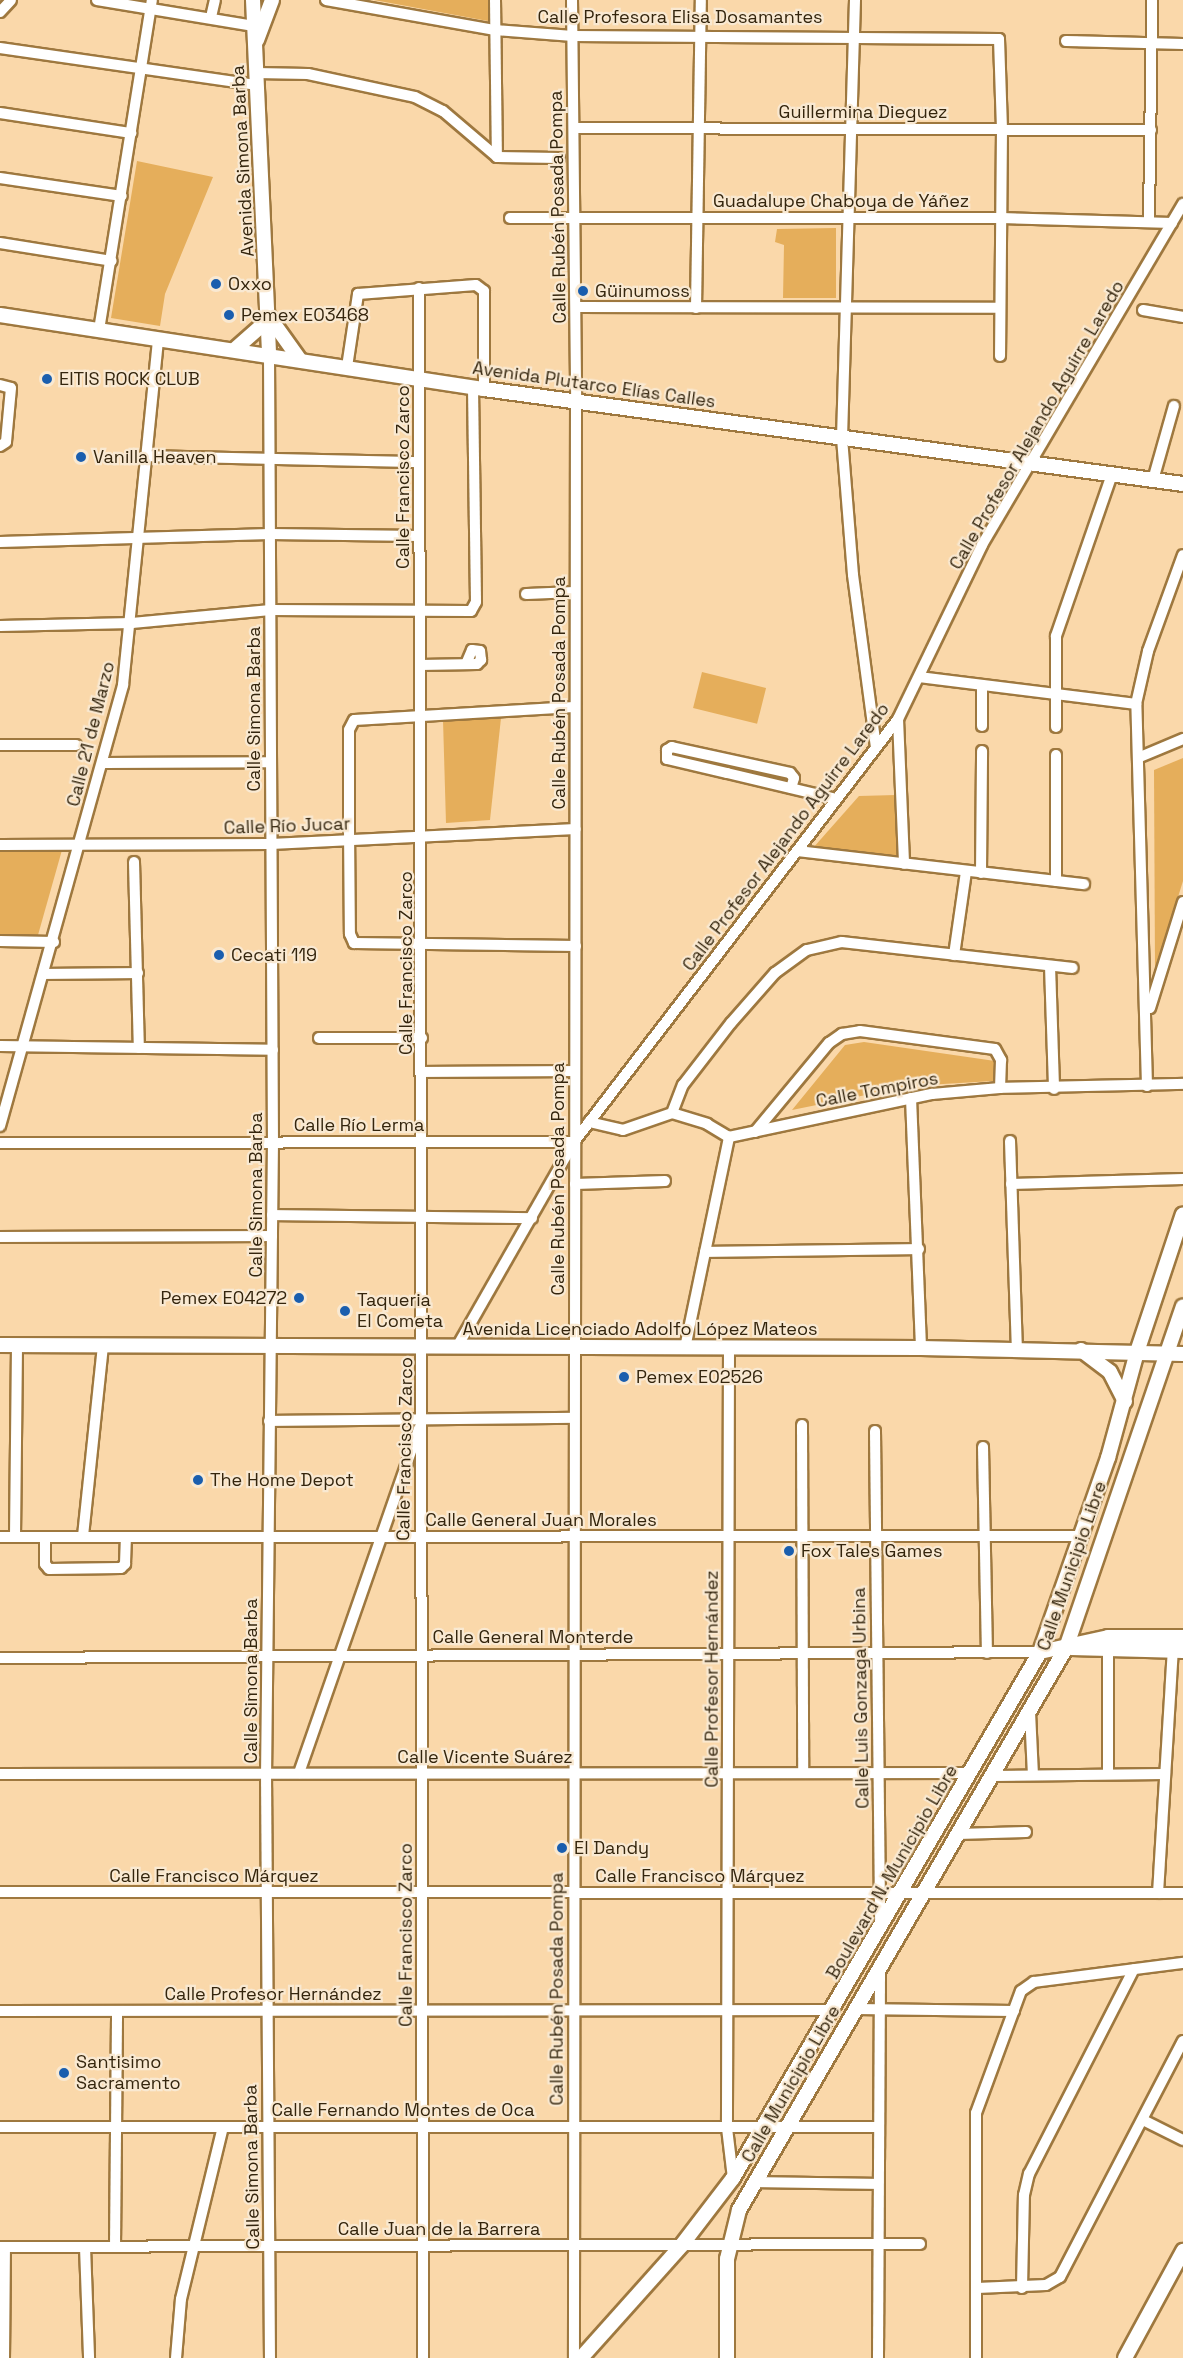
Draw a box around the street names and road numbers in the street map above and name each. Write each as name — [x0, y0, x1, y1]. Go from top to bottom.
street label: Calle Profesora Elisa Dosamantes — [537, 6, 823, 28]
street label: Avenida Simona Barba — [227, 65, 259, 257]
street label: Calle Rubén Posada Pompa — [545, 90, 571, 324]
street label: Guillermina Dieguez — [779, 101, 947, 123]
street label: Guadalupe Chaboya de Yáñez — [713, 190, 969, 212]
street label: Calle Profesor Alejando Aguirre Laredo — [945, 276, 1129, 574]
street label: Avenida Plutarco Elías Calles — [471, 357, 717, 413]
street label: Calle Francisco Zarco — [392, 385, 414, 569]
street label: Calle Rubén Posada Pompa — [548, 576, 570, 810]
street label: Calle Simona Barba — [243, 626, 265, 792]
street label: Calle 21 de Marzo — [63, 659, 119, 809]
street label: Calle Profesor Alejando Aguirre Laredo — [678, 698, 894, 976]
street label: Calle Río Jucar — [223, 813, 351, 839]
street label: Calle Francisco Zarco — [395, 871, 417, 1055]
street label: Calle Rubén Posada Pompa — [547, 1062, 569, 1296]
street label: Calle Tompiros — [814, 1068, 940, 1112]
street label: Calle Simona Barba — [245, 1112, 267, 1278]
street label: Calle Río Lerma — [294, 1114, 424, 1136]
street label: Avenida Licenciado Adolfo López Mateos — [462, 1318, 818, 1340]
street label: Calle Francisco Zarco — [393, 1357, 417, 1541]
street label: Calle Municipio Libre — [1033, 1478, 1111, 1654]
street label: Calle General Juan Morales — [425, 1509, 657, 1531]
street label: Calle Profesor Hernández — [701, 1570, 723, 1788]
street label: Calle Luis Gonzaga Urbina — [848, 1587, 874, 1809]
street label: Calle Simona Barba — [240, 1598, 262, 1764]
street label: Calle General Monterde — [433, 1626, 633, 1648]
street label: Calle Vicente Suárez — [397, 1746, 573, 1768]
street label: Boulevard N. Municipio Libre — [822, 1761, 962, 1983]
street label: Calle Francisco Zarco — [395, 1843, 417, 2027]
street label: Calle Francisco Márquez — [109, 1865, 319, 1887]
street label: Calle Francisco Márquez — [595, 1865, 805, 1887]
street label: Calle Rubén Posada Pompa — [546, 1872, 568, 2106]
street label: Calle Profesor Hernández — [164, 1983, 382, 2005]
street label: Calle Municipio Libre — [737, 2002, 845, 2166]
street label: Calle Simona Barba — [240, 2084, 264, 2250]
street label: Calle Fernando Montes de Oca — [271, 2099, 535, 2121]
street label: Calle Juan de la Barrera — [338, 2218, 540, 2240]

